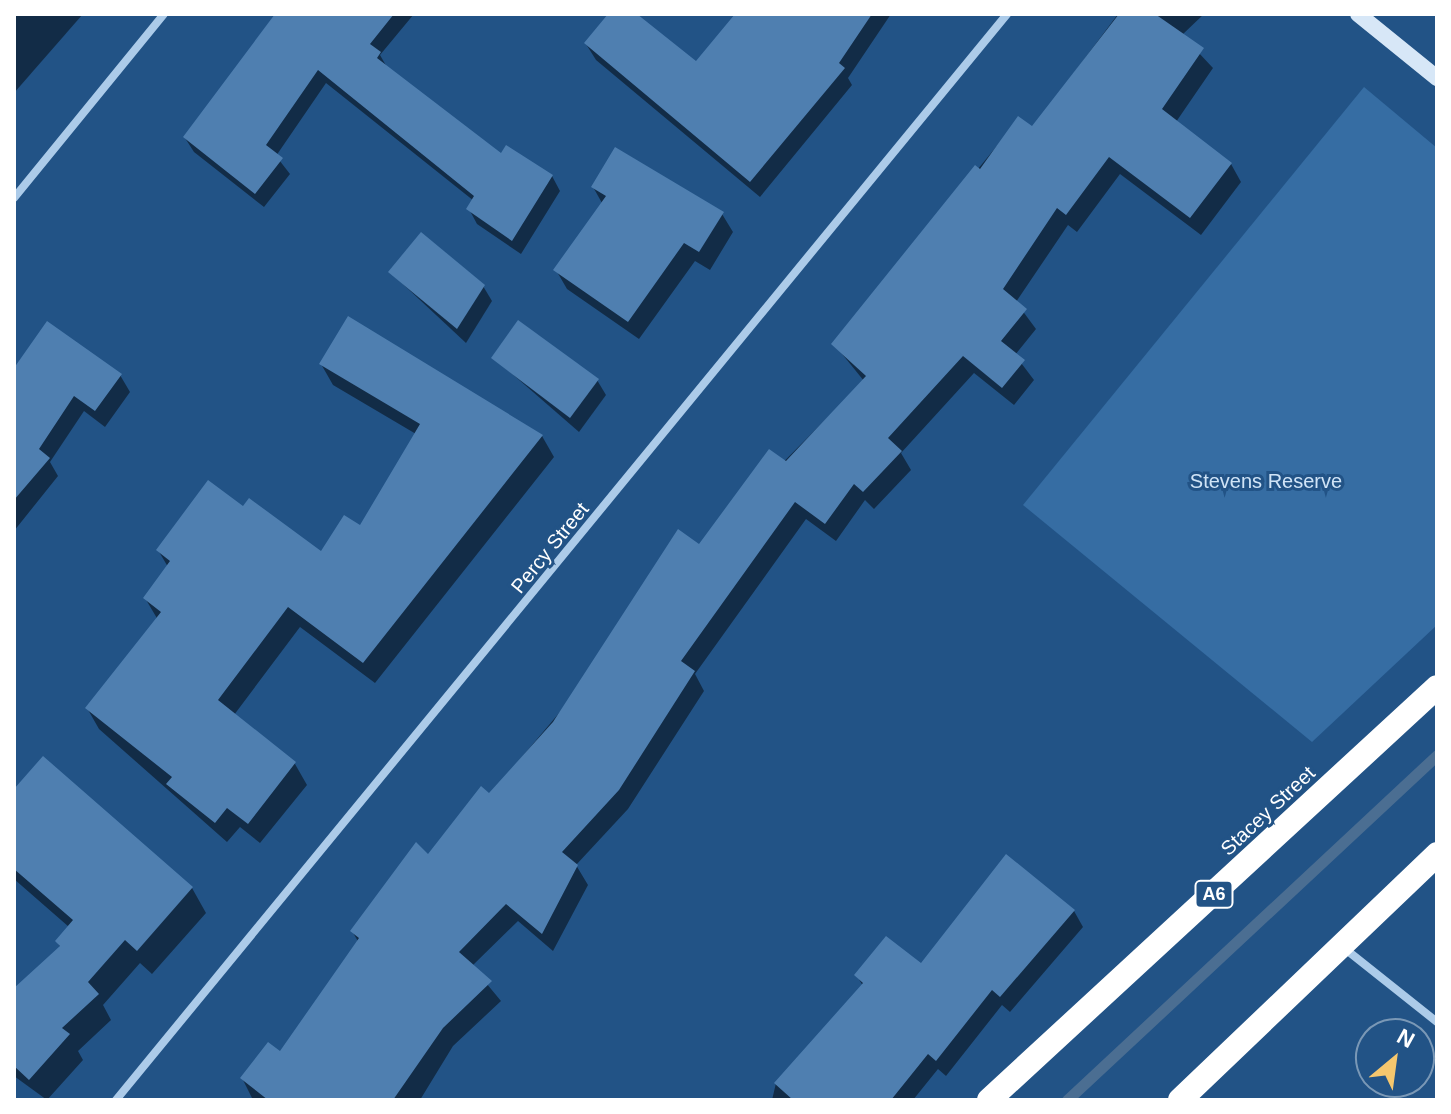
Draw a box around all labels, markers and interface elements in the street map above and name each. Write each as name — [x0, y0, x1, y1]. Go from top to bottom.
park label: Stevens Reserve — [1190, 469, 1342, 493]
street label: Percy Street — [506, 498, 594, 598]
street label: Stacey Street — [1216, 761, 1320, 861]
road number: A6 — [1194, 880, 1234, 908]
north arrow — [1355, 1018, 1435, 1098]
text: N — [1393, 1024, 1419, 1053]

